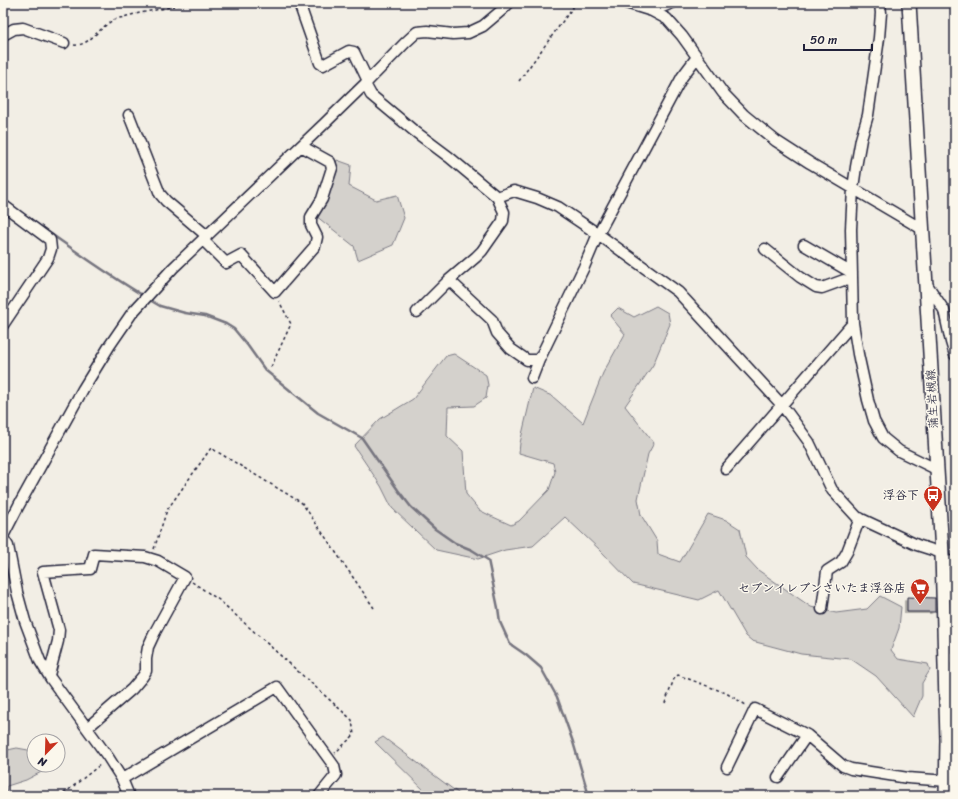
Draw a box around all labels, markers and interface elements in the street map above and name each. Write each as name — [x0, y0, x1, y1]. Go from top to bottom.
scale bar — [804, 26, 872, 52]
text: 50 m — [810, 29, 837, 51]
street label: 蒲生岩槻線 — [919, 368, 945, 430]
place label: 浮谷下 — [883, 484, 919, 506]
bus stop icon: 浮谷下 — [922, 484, 944, 512]
place label: セブンイレブンさいたま浮谷店 — [738, 577, 906, 599]
supermarket icon: セブンイレブンさいたま浮谷店 — [909, 577, 931, 605]
north arrow — [26, 733, 66, 773]
text: N — [35, 751, 50, 772]

